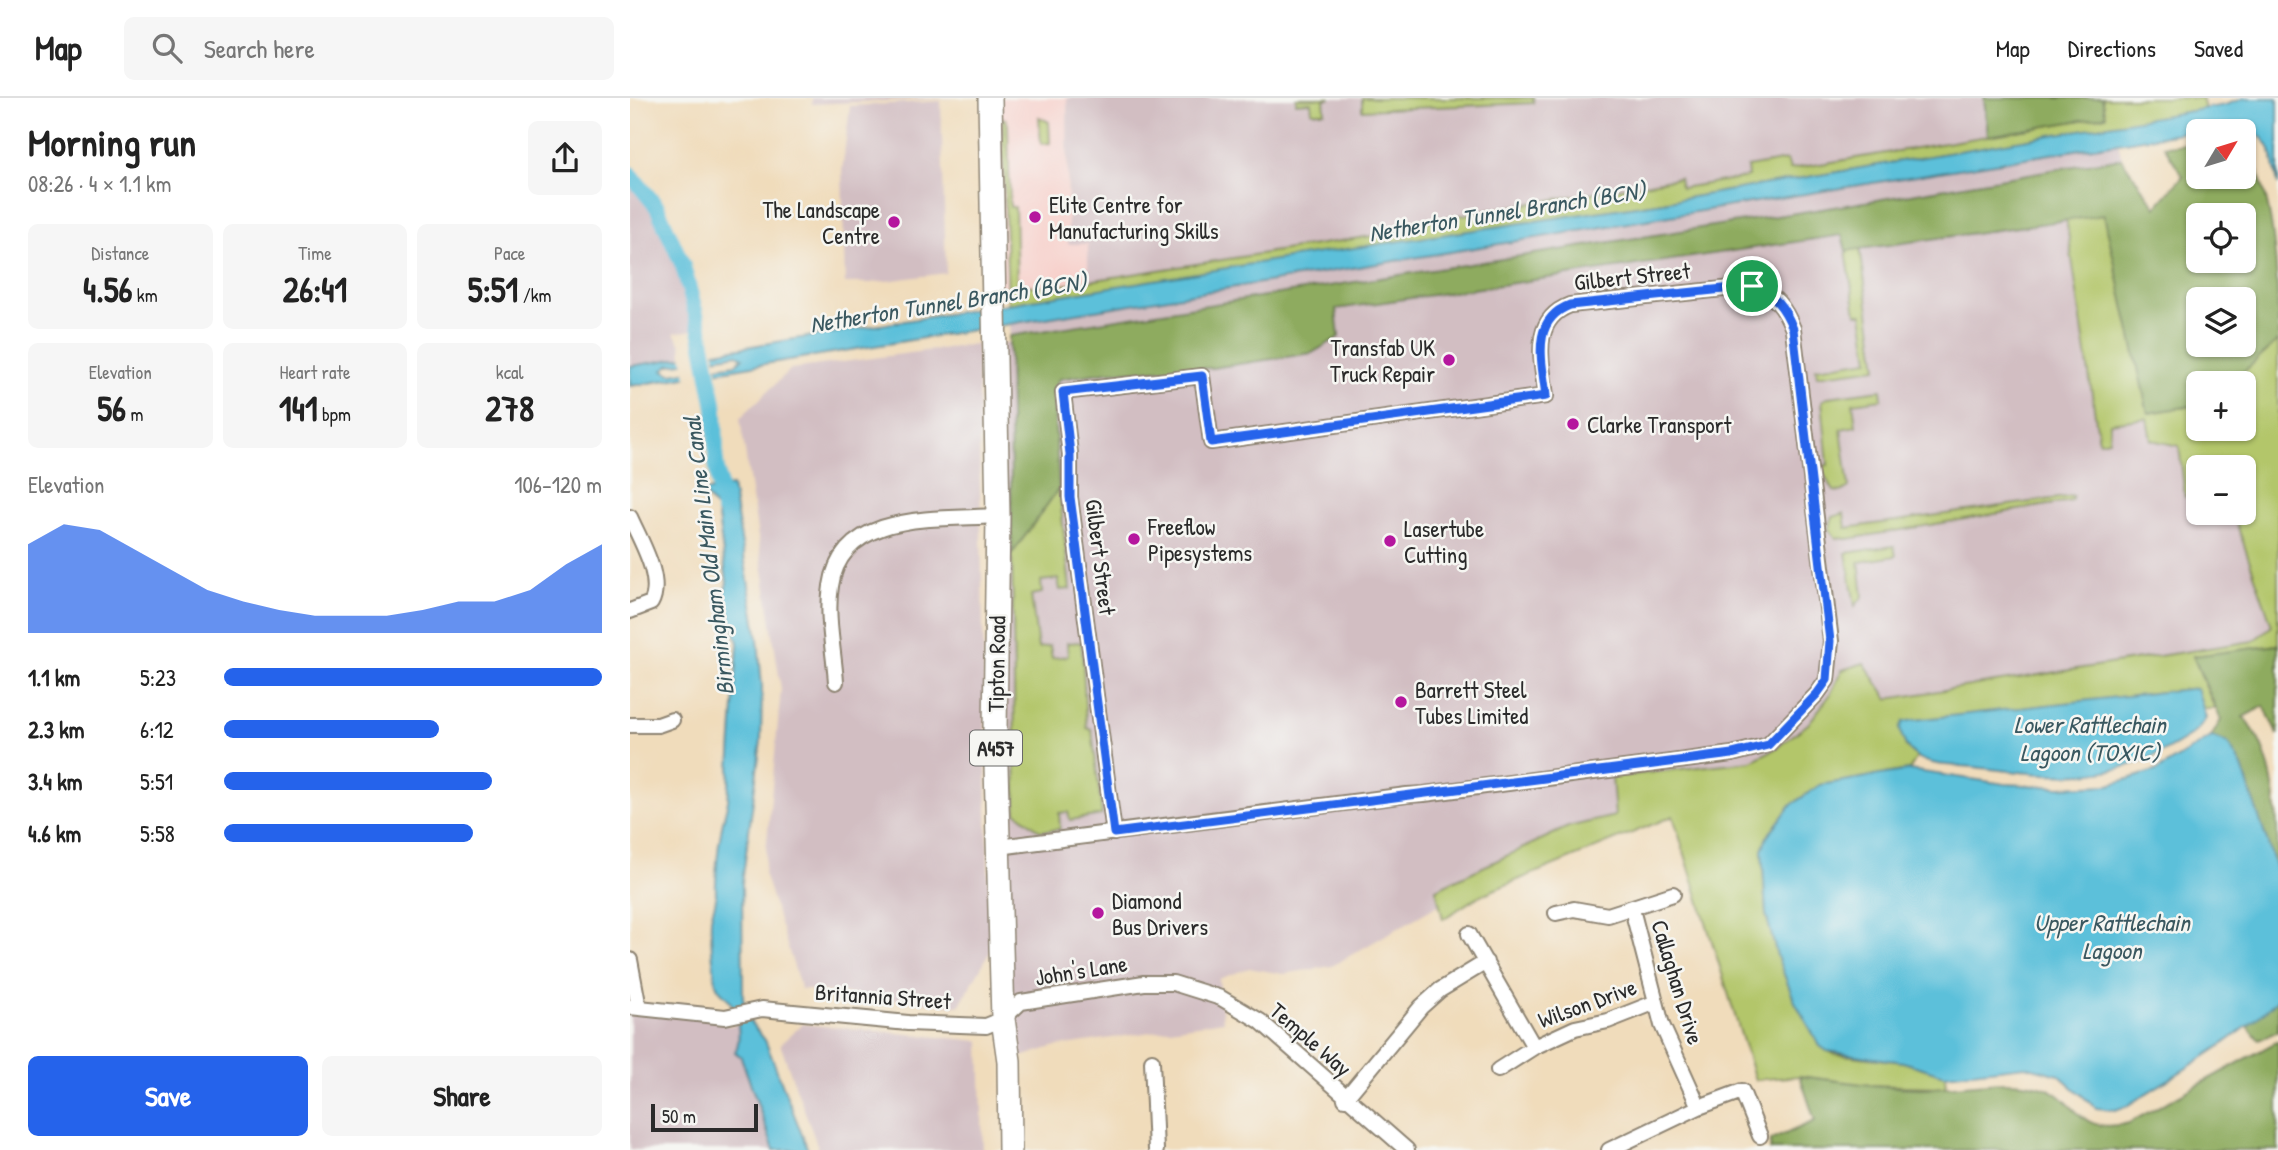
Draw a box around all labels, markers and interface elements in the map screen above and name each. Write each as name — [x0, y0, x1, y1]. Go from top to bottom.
search box — [124, 17, 614, 80]
text: Map — [35, 26, 82, 70]
icon: search — [148, 29, 186, 67]
text: Search here — [204, 31, 315, 66]
text: Map — [1996, 32, 2030, 64]
text: Directions — [2068, 32, 2156, 64]
text: Saved — [2194, 32, 2243, 64]
text: Morning run — [28, 116, 196, 168]
north arrow — [2186, 119, 2256, 189]
map controls — [2186, 119, 2256, 525]
button: share — [528, 121, 602, 195]
text: 08:26 · 4 × 1.1 km — [28, 168, 171, 199]
water label: Netherton Tunnel Branch (BCN) — [1367, 173, 1650, 249]
place label: Elite Centre for Manufacturing Skills — [1049, 189, 1219, 246]
place label: The Landscape Centre — [762, 194, 880, 251]
button: locate — [2186, 203, 2256, 273]
marker: Elite Centre for Manufacturing Skills — [1027, 209, 1043, 225]
marker: The Landscape Centre — [886, 214, 902, 230]
text: Distance — [91, 240, 149, 266]
text: Time — [298, 240, 332, 266]
text: Pace — [494, 240, 525, 266]
street label: Gilbert Street — [1572, 254, 1693, 298]
pin — [1722, 256, 1782, 316]
water label: Netherton Tunnel Branch (BCN) — [808, 264, 1091, 340]
text: 4.56 — [83, 266, 132, 313]
text: 26:41 — [283, 266, 347, 313]
text: 5:51 — [468, 266, 518, 313]
icon: arrive — [1733, 267, 1771, 305]
text: km — [132, 282, 158, 308]
text: /km — [518, 282, 551, 308]
button: layers — [2186, 287, 2256, 357]
place label: Transfab UK Truck Repair — [1330, 332, 1435, 389]
marker: Transfab UK Truck Repair — [1441, 352, 1457, 368]
text: Elevation — [89, 359, 152, 385]
text: Heart rate — [280, 359, 350, 385]
text: kcal — [496, 359, 524, 385]
button: + — [2186, 371, 2256, 441]
text: 56 — [97, 385, 126, 432]
text: 141 — [279, 385, 318, 432]
text: 278 — [485, 385, 534, 432]
text: m — [126, 401, 143, 427]
text: bpm — [318, 401, 351, 427]
place label: Clarke Transport — [1587, 409, 1732, 440]
water label: Birmingham Old Main Line Canal — [675, 413, 742, 697]
marker: Clarke Transport — [1565, 416, 1581, 432]
button: − — [2186, 455, 2256, 525]
text: Elevation — [28, 469, 104, 500]
text: 106–120 m — [514, 469, 602, 500]
street label: Gilbert Street — [1079, 497, 1124, 618]
place label: Freeflow Pipesystems — [1147, 511, 1252, 568]
place label: Lasertube Cutting — [1404, 513, 1484, 570]
marker: Freeflow Pipesystems — [1126, 531, 1142, 547]
marker: Lasertube Cutting — [1382, 533, 1398, 549]
street label: Tipton Road — [980, 616, 1012, 712]
text: 1.1 km — [28, 662, 80, 693]
text: 5:23 — [140, 662, 176, 693]
place label: Barrett Steel Tubes Limited — [1415, 674, 1528, 731]
marker: Barrett Steel Tubes Limited — [1393, 694, 1409, 710]
water label: Lower Rattlechain Lagoon (TOXIC) — [2014, 708, 2168, 769]
text: 2.3 km — [28, 714, 84, 745]
text: 6:12 — [140, 714, 174, 745]
road number: A457 — [970, 730, 1022, 766]
text: 3.4 km — [28, 766, 82, 797]
text: 5:51 — [140, 766, 173, 797]
text: 4.6 km — [28, 818, 81, 849]
text: 5:58 — [140, 818, 175, 849]
place label: Diamond Bus Drivers — [1112, 885, 1208, 942]
marker: Diamond Bus Drivers — [1090, 905, 1106, 921]
water label: Upper Rattlechain Lagoon — [2034, 906, 2192, 967]
street label: Callaghan Drive — [1644, 916, 1712, 1048]
street label: John's Lane — [1033, 947, 1129, 993]
street label: Wilson Drive — [1534, 971, 1640, 1035]
street label: Britannia Street — [814, 976, 953, 1016]
street label: Temple Way — [1264, 995, 1359, 1083]
button: Save — [28, 1056, 308, 1136]
button: Share — [322, 1056, 602, 1136]
scale bar — [651, 1101, 758, 1133]
text: 50 m — [662, 1103, 696, 1129]

